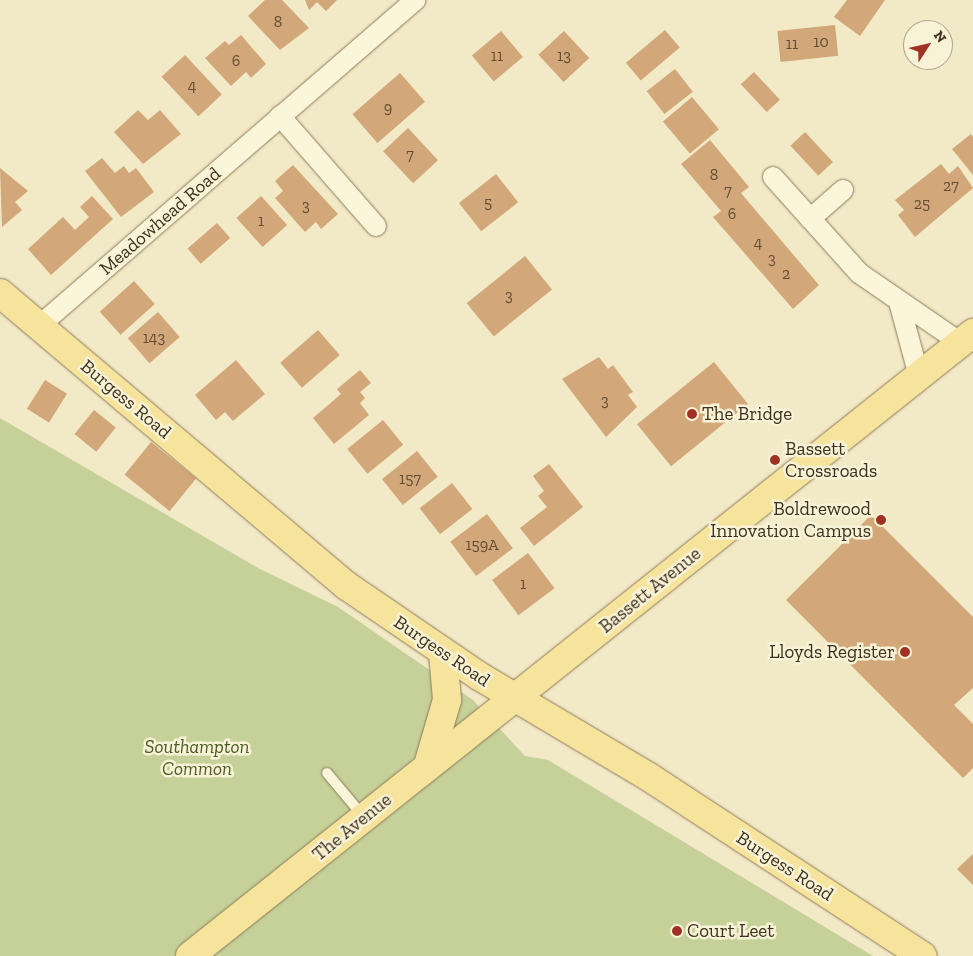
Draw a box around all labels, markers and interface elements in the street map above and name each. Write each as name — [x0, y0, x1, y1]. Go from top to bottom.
house number: 8 — [274, 12, 282, 32]
north arrow — [903, 20, 953, 70]
text: N — [930, 27, 950, 46]
house number: 10 — [813, 32, 829, 52]
house number: 11 — [786, 34, 798, 54]
house number: 11 — [491, 46, 503, 66]
house number: 13 — [557, 46, 571, 66]
house number: 6 — [232, 51, 240, 71]
house number: 4 — [188, 76, 196, 96]
house number: 9 — [384, 98, 392, 118]
house number: 7 — [406, 145, 414, 165]
street label: Meadowhead Road — [95, 162, 225, 280]
house number: 8 — [710, 165, 718, 185]
house number: 27 — [943, 176, 959, 196]
house number: 7 — [724, 181, 732, 201]
house number: 5 — [484, 193, 492, 213]
house number: 25 — [914, 194, 930, 214]
house number: 3 — [302, 196, 310, 216]
house number: 6 — [728, 204, 736, 224]
house number: 1 — [258, 211, 264, 231]
house number: 4 — [754, 233, 762, 253]
house number: 3 — [768, 249, 776, 269]
house number: 2 — [782, 264, 790, 284]
house number: 3 — [505, 286, 513, 306]
house number: 143 — [143, 328, 165, 348]
street label: Burgess Road — [76, 355, 176, 443]
house number: 3 — [601, 391, 609, 411]
place label: The Bridge — [702, 403, 792, 425]
marker: The Bridge — [686, 408, 698, 420]
place label: Bassett Crossroads — [785, 438, 877, 482]
marker: Bassett Crossroads — [769, 454, 781, 466]
house number: 157 — [399, 469, 421, 489]
place label: Boldrewood Innovation Campus — [710, 498, 871, 542]
marker: Boldrewood Innovation Campus — [875, 514, 887, 526]
house number: 159A — [465, 535, 499, 555]
street label: Bassett Avenue — [594, 542, 706, 638]
house number: 1 — [520, 574, 526, 594]
street label: Burgess Road — [390, 610, 494, 692]
place label: Lloyds Register — [769, 641, 895, 663]
marker: Lloyds Register — [899, 646, 911, 658]
park label: Southampton Common — [144, 736, 250, 780]
street label: The Avenue — [308, 788, 396, 866]
street label: Burgess Road — [732, 826, 838, 906]
place label: Court Leet — [687, 920, 774, 942]
marker: Court Leet — [671, 925, 683, 937]

